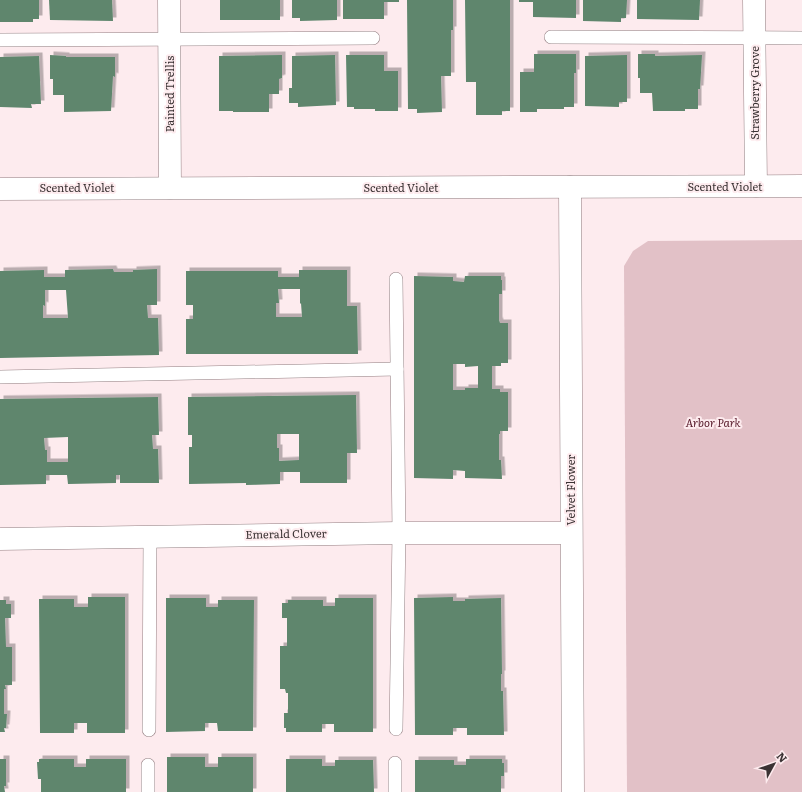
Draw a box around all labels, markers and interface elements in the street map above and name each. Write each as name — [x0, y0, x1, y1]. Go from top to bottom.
street label: Strawberry Grove — [746, 46, 762, 140]
street label: Painted Trellis — [161, 56, 177, 132]
street label: Scented Violet — [687, 178, 763, 194]
street label: Scented Violet — [39, 179, 115, 195]
street label: Scented Violet — [363, 179, 439, 195]
park label: Arbor Park — [685, 414, 741, 430]
street label: Velvet Flower — [562, 454, 578, 525]
street label: Emerald Clover — [245, 524, 328, 542]
north arrow — [754, 744, 794, 784]
text: N — [773, 748, 792, 766]

